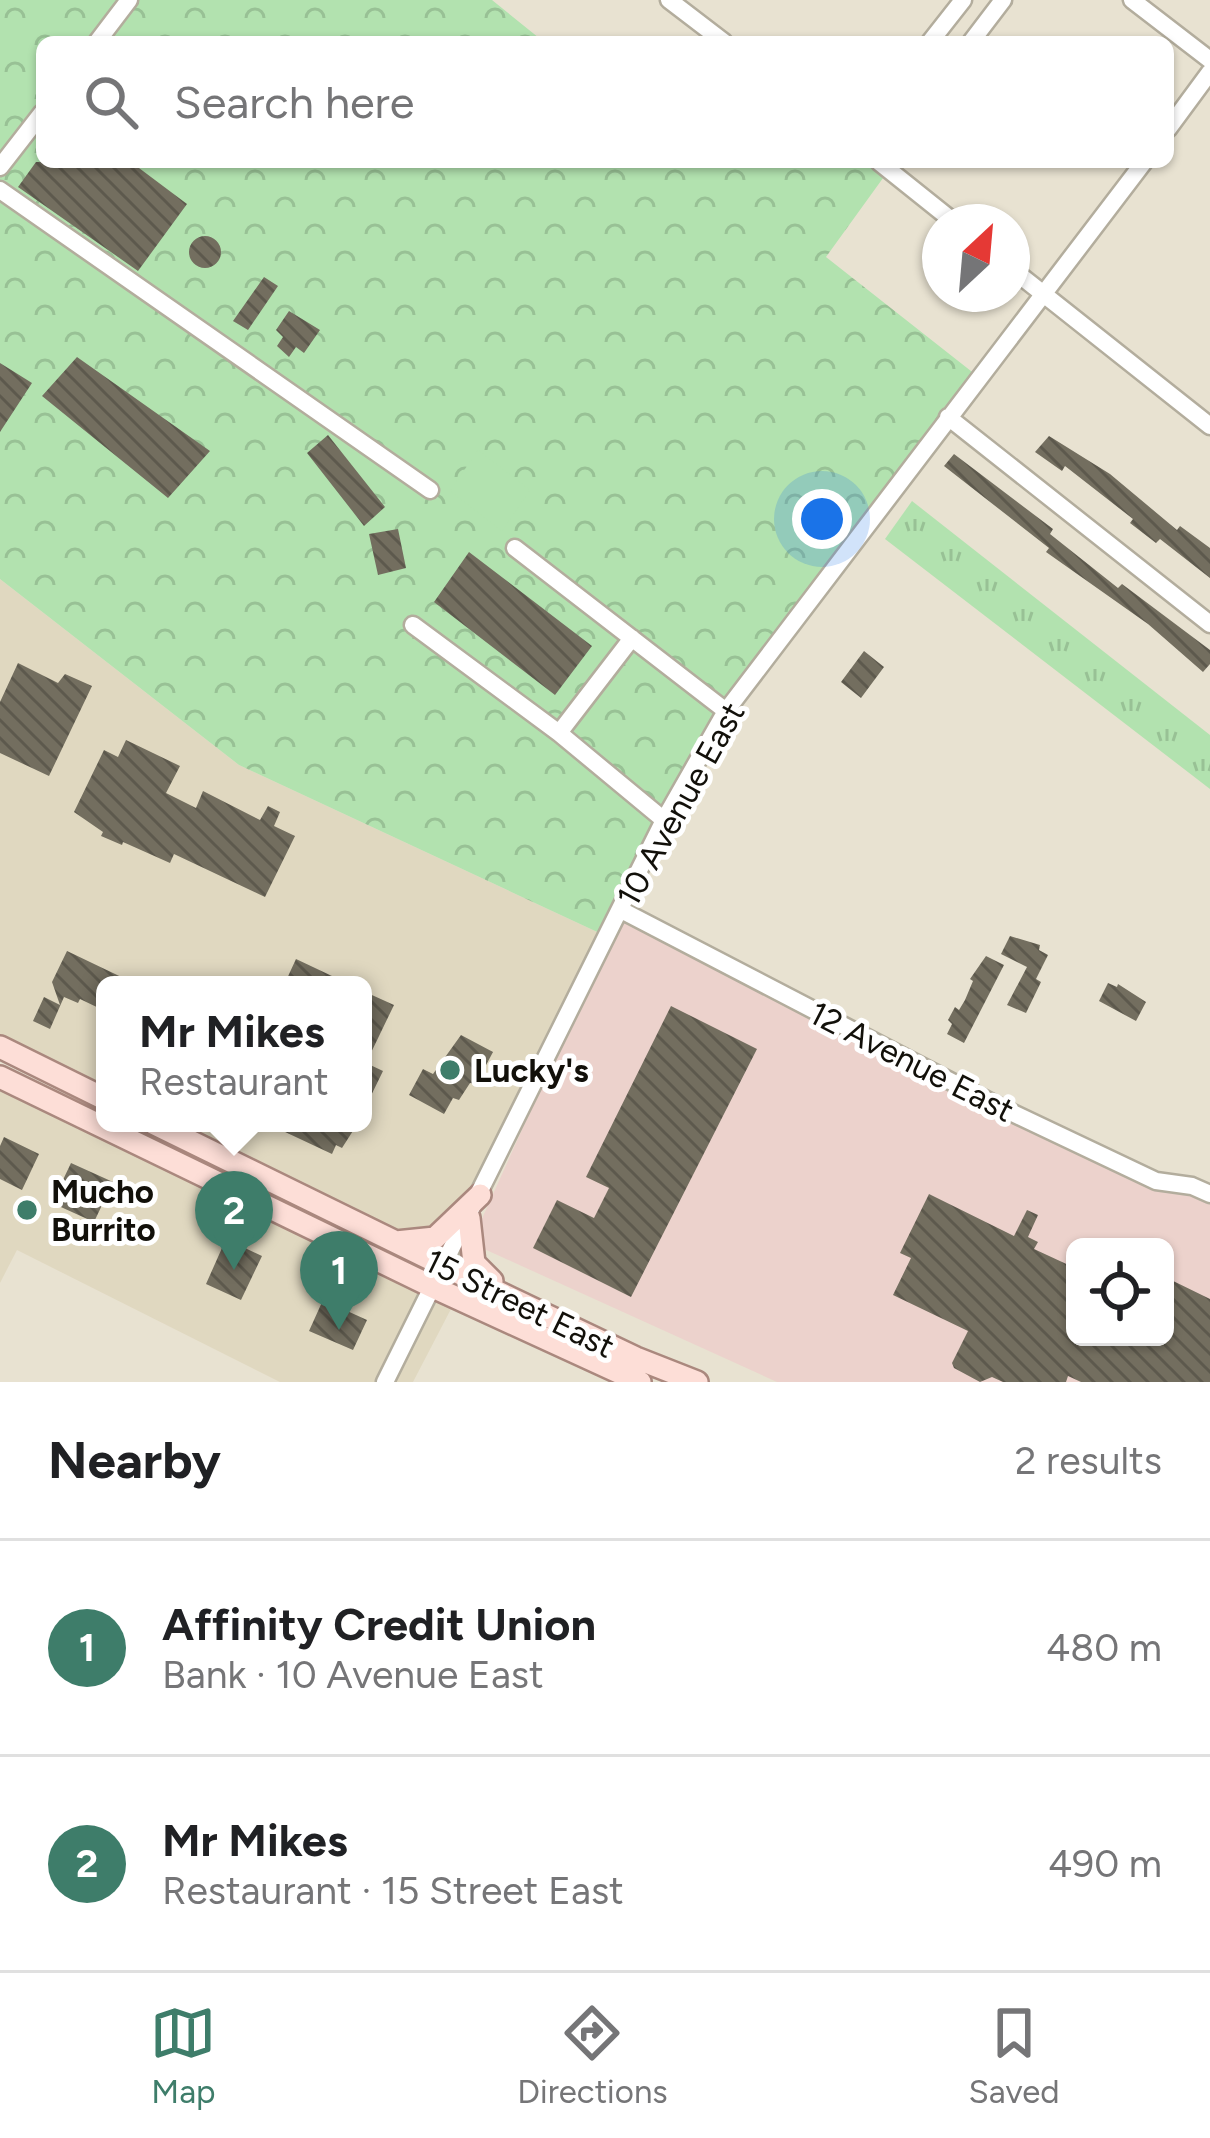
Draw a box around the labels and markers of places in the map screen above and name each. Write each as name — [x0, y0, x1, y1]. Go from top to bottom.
place label: Lucky's — [474, 1051, 589, 1090]
marker: Lucky's — [437, 1057, 463, 1083]
pin: 2 — [195, 1171, 273, 1270]
place label: Mucho Burrito — [51, 1172, 156, 1249]
marker: Mucho Burrito — [14, 1197, 40, 1223]
pin: 1 — [300, 1231, 378, 1330]

